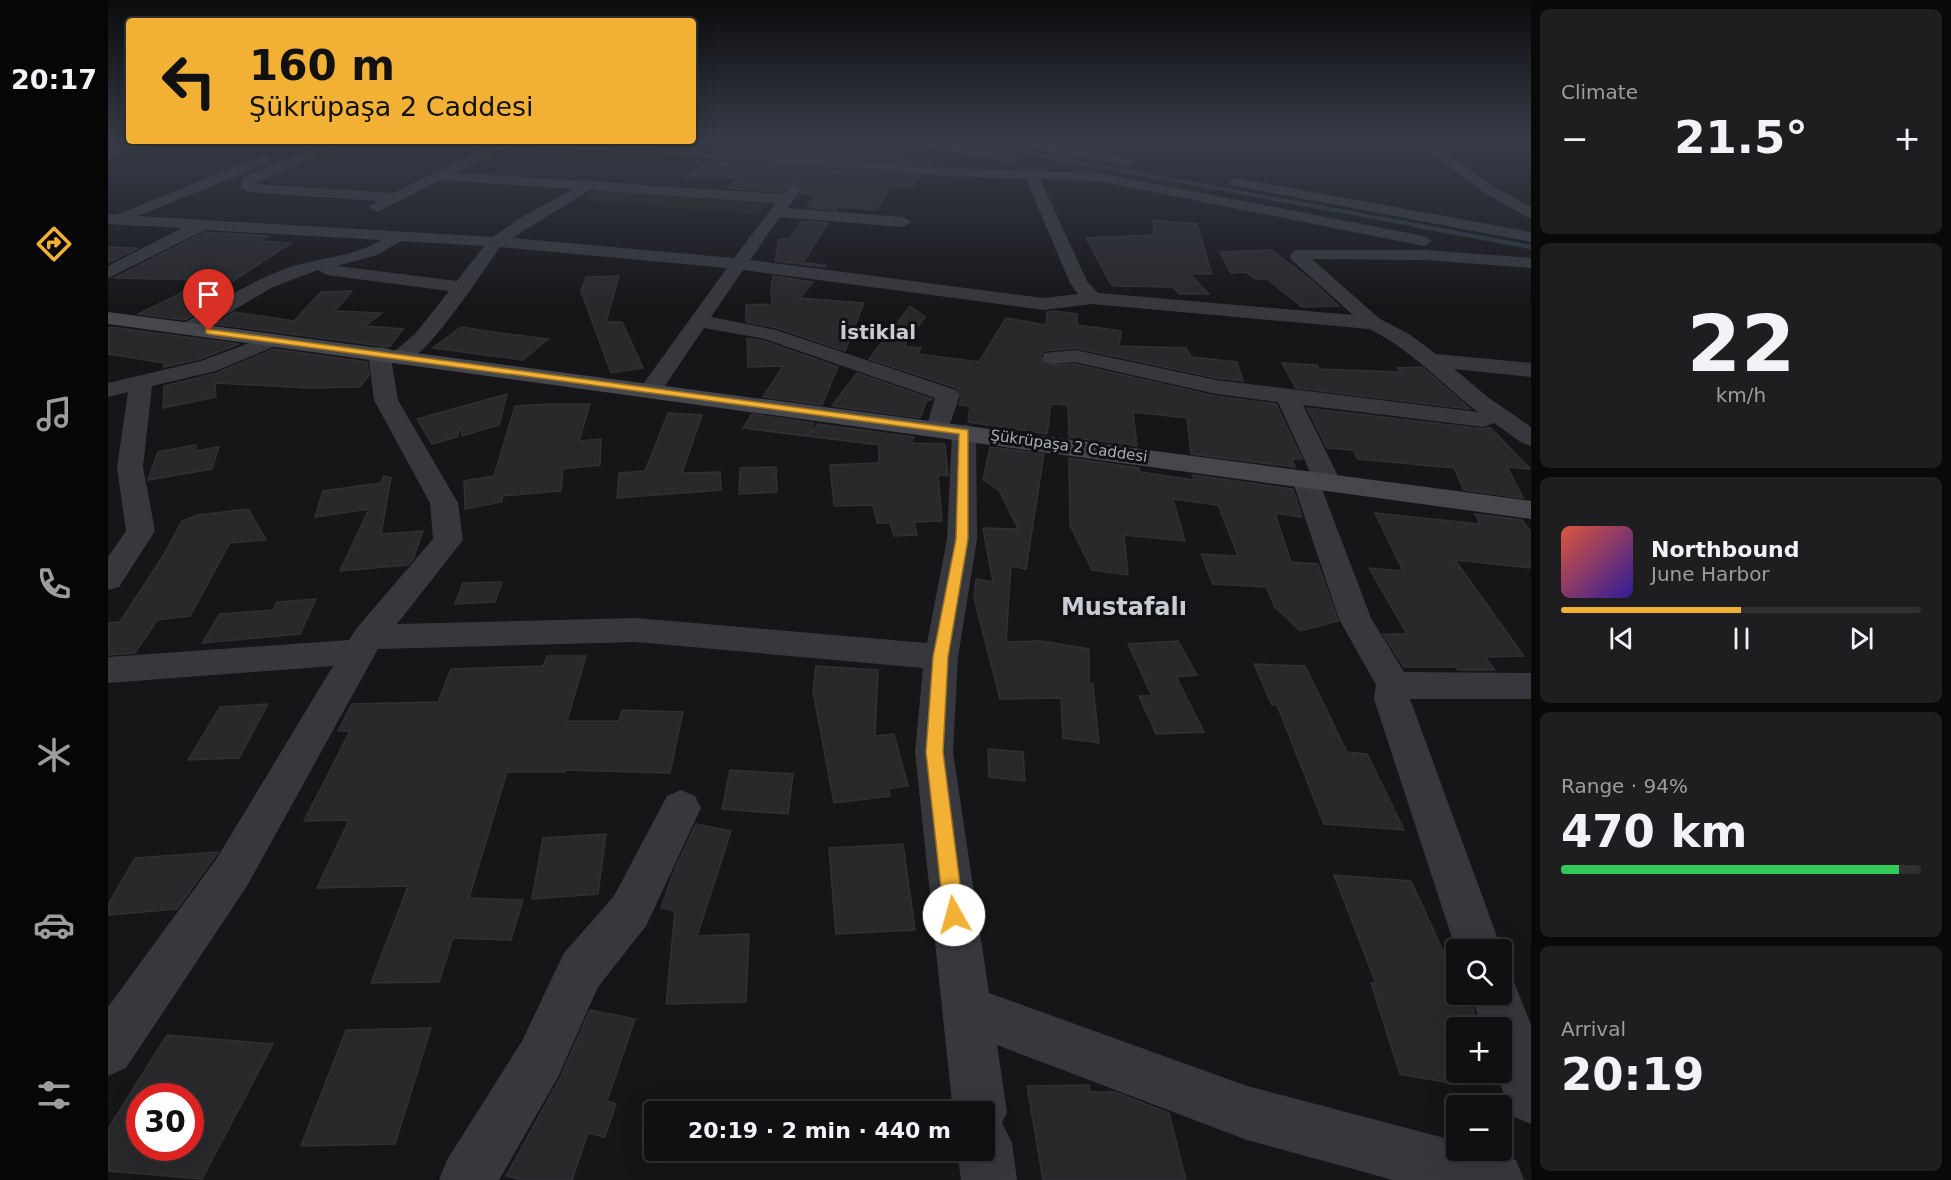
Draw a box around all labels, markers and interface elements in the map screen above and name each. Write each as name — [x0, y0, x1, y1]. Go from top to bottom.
text: 160 m — [249, 41, 395, 90]
icon: left — [150, 42, 228, 120]
text: 20:17 — [11, 64, 97, 95]
text: Climate — [1561, 80, 1638, 104]
text: Şükrüpaşa 2 Caddesi — [249, 91, 534, 122]
text: 21.5° — [1674, 111, 1808, 164]
text: − — [1561, 119, 1589, 158]
text: + — [1893, 119, 1921, 158]
icon: directions — [33, 223, 75, 265]
pin — [183, 269, 234, 331]
icon: arrive — [192, 278, 225, 311]
text: 22 — [1687, 299, 1795, 389]
district label: İstiklal — [840, 320, 916, 344]
text: km/h — [1716, 383, 1766, 407]
icon: music — [33, 393, 75, 435]
street label: Şükrüpaşa 2 Caddesi — [989, 426, 1149, 466]
text: Northbound — [1651, 537, 1800, 562]
text: June Harbor — [1651, 562, 1770, 586]
icon: phone — [33, 563, 75, 605]
district label: Mustafalı — [1061, 593, 1187, 621]
icon: previous — [1605, 622, 1638, 655]
icon: pause — [1725, 622, 1758, 655]
icon: next — [1845, 622, 1878, 655]
icon: climate — [33, 734, 75, 776]
text: Range · 94% — [1561, 774, 1688, 798]
text: 470 km — [1561, 805, 1747, 858]
position arrow — [922, 883, 986, 947]
icon: car — [33, 904, 75, 946]
map controls — [1446, 939, 1512, 1161]
button: search — [1446, 939, 1512, 1005]
button: + — [1446, 1017, 1512, 1083]
text: Arrival — [1561, 1017, 1626, 1041]
text: 20:19 — [1561, 1048, 1704, 1101]
icon: filters — [33, 1074, 75, 1116]
speed limit sign: 30 — [126, 1083, 204, 1161]
button: − — [1446, 1095, 1512, 1161]
text: 20:19 · 2 min · 440 m — [688, 1118, 951, 1143]

